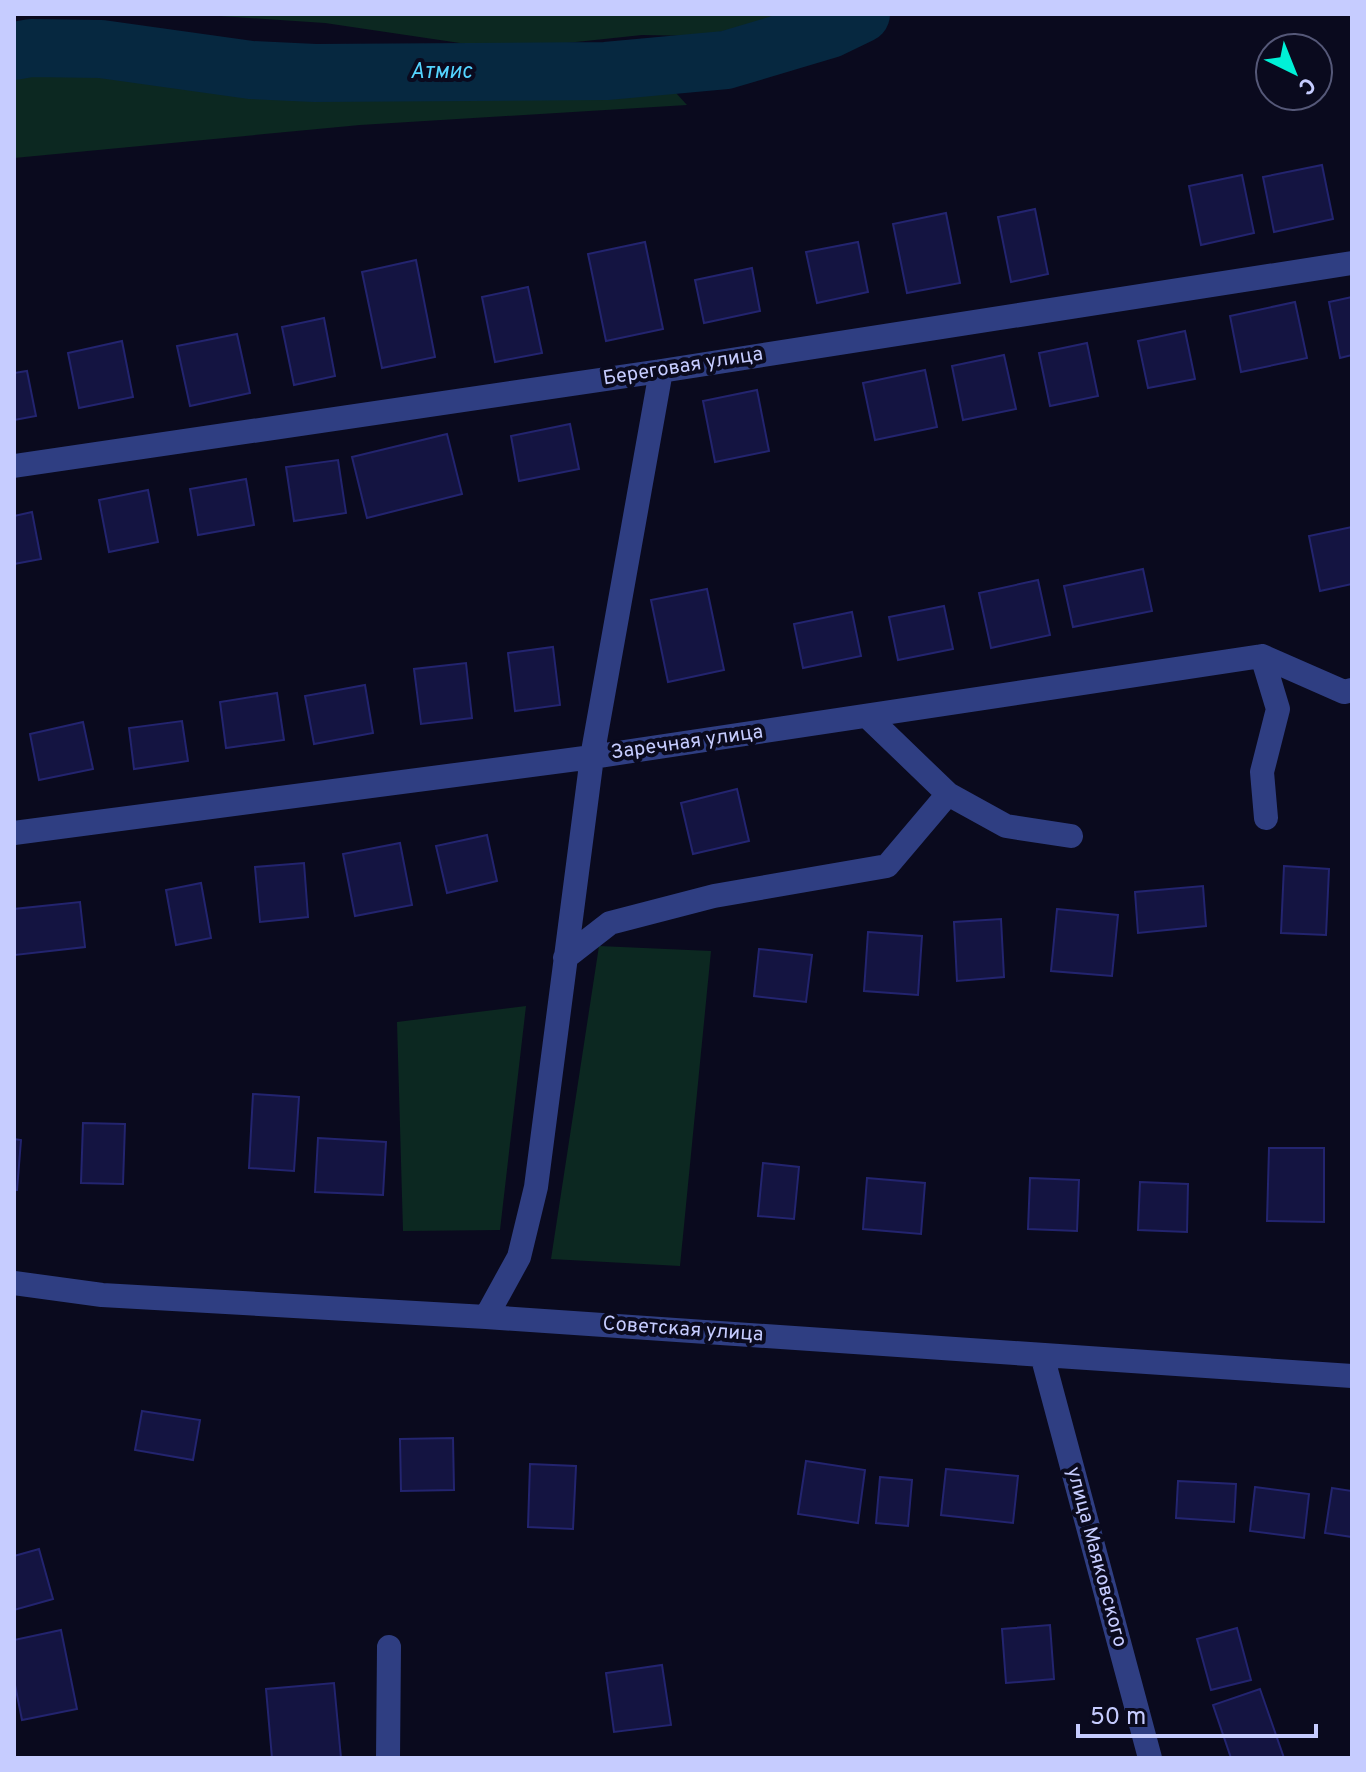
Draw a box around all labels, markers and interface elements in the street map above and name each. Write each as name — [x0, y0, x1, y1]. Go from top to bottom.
north arrow — [1254, 32, 1334, 112]
water label: Атмис — [410, 59, 472, 86]
text: С — [1292, 70, 1320, 99]
street label: Береговая улица — [601, 342, 765, 392]
street label: Заречная улица — [609, 719, 765, 767]
street label: Советская улица — [602, 1311, 764, 1349]
street label: улица Маяковского — [1059, 1464, 1133, 1650]
scale bar — [1078, 1688, 1316, 1738]
text: 50 m — [1090, 1703, 1146, 1733]

